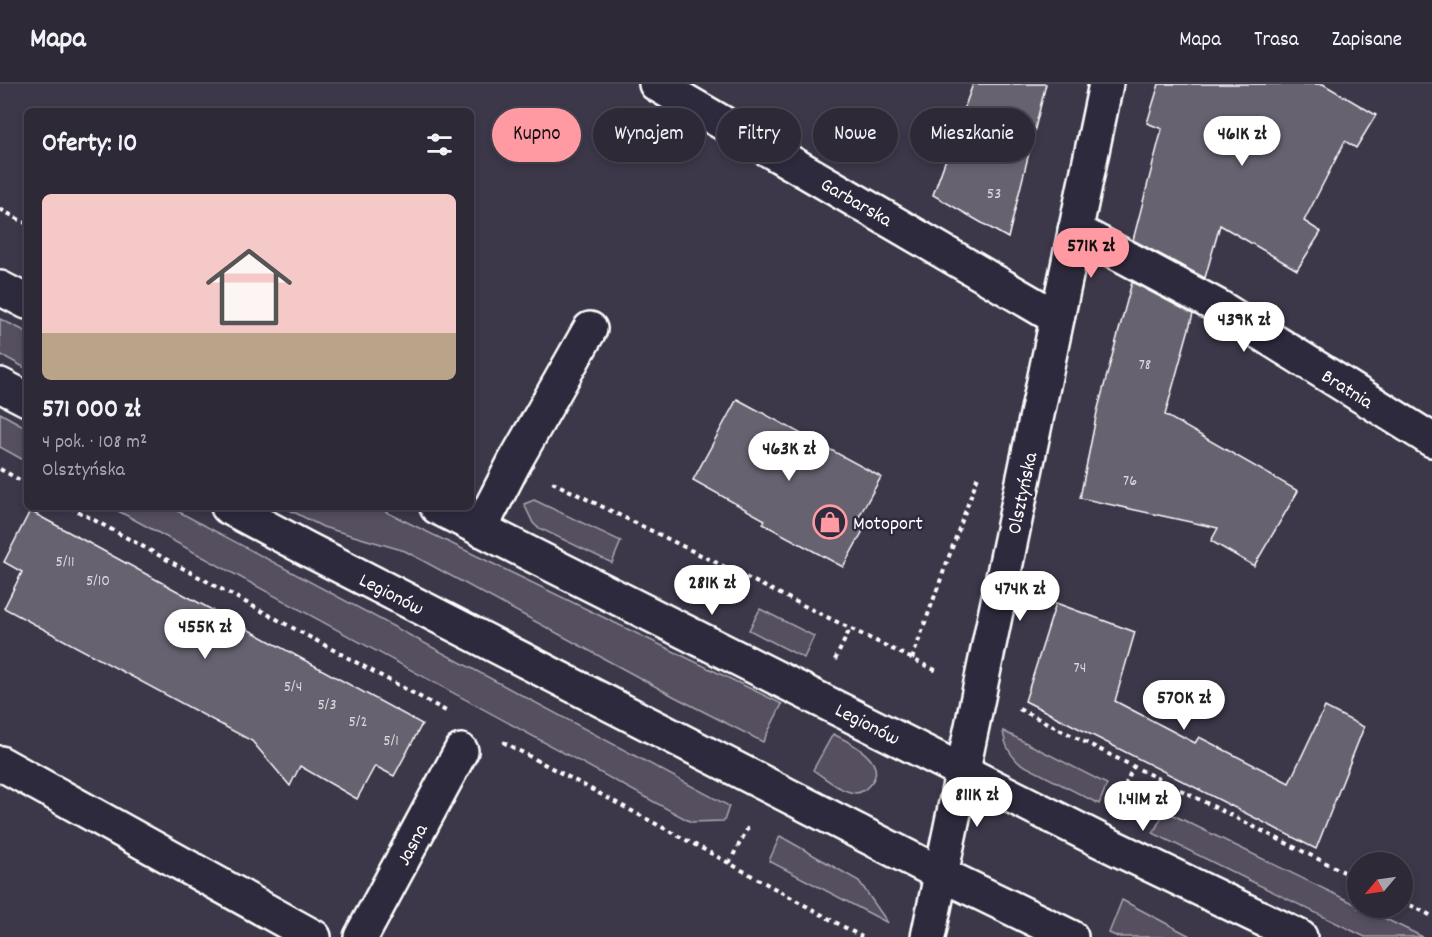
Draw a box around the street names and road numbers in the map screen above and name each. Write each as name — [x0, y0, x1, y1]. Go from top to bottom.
street label: Garbarska — [815, 172, 897, 236]
street label: Bratnia — [1315, 364, 1378, 418]
street label: Olsztyńska — [1002, 450, 1046, 537]
street label: Legionów — [353, 567, 428, 624]
street label: Legionów — [829, 697, 904, 754]
street label: Jasna — [391, 819, 437, 871]

